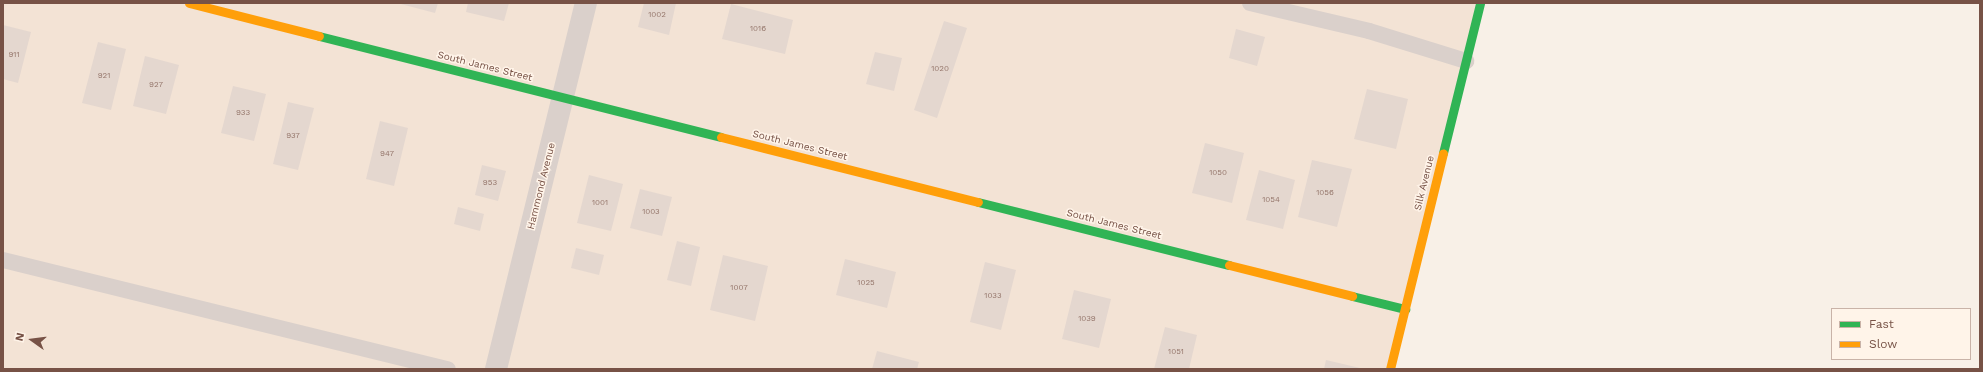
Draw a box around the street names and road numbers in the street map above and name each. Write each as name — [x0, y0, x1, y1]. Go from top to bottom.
street label: South James Street — [436, 48, 534, 84]
street label: South James Street — [751, 127, 849, 163]
street label: Hammond Avenue — [524, 141, 558, 231]
street label: Silk Avenue — [1411, 154, 1437, 212]
street label: South James Street — [1065, 206, 1163, 242]

